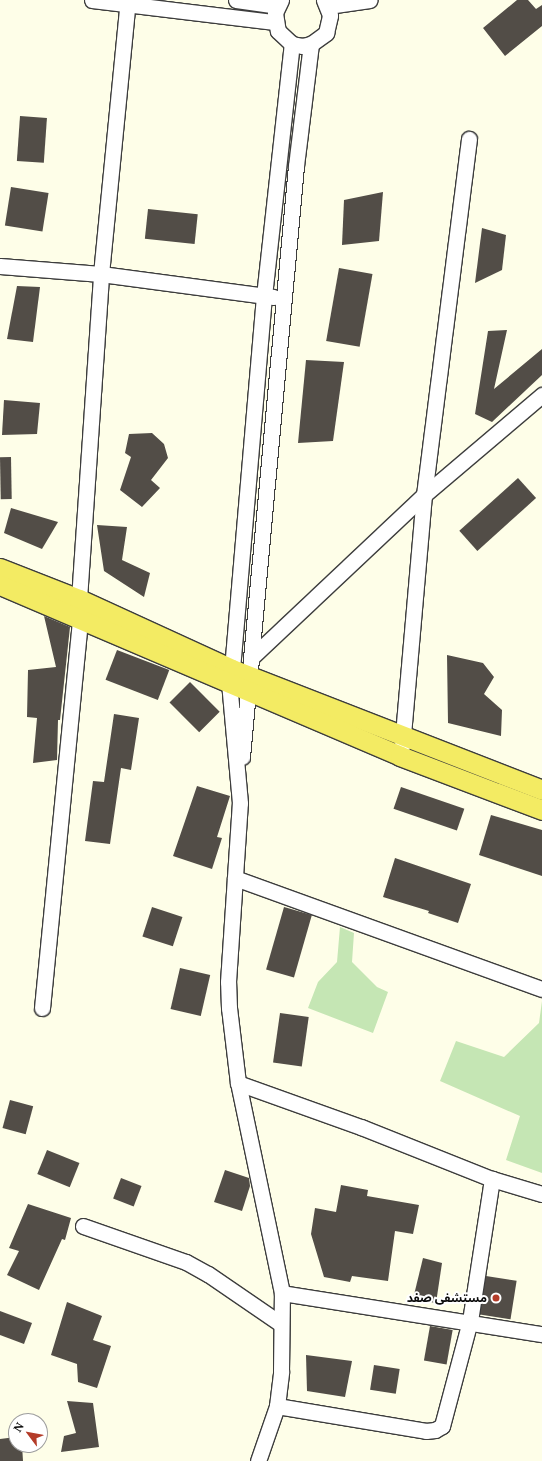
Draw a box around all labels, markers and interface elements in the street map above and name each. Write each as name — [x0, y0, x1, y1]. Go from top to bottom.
place label: مستشفى صفد — [407, 1291, 487, 1305]
marker: مستشفى صفد — [490, 1292, 502, 1304]
north arrow — [8, 1413, 48, 1453]
text: N — [10, 1419, 27, 1435]

